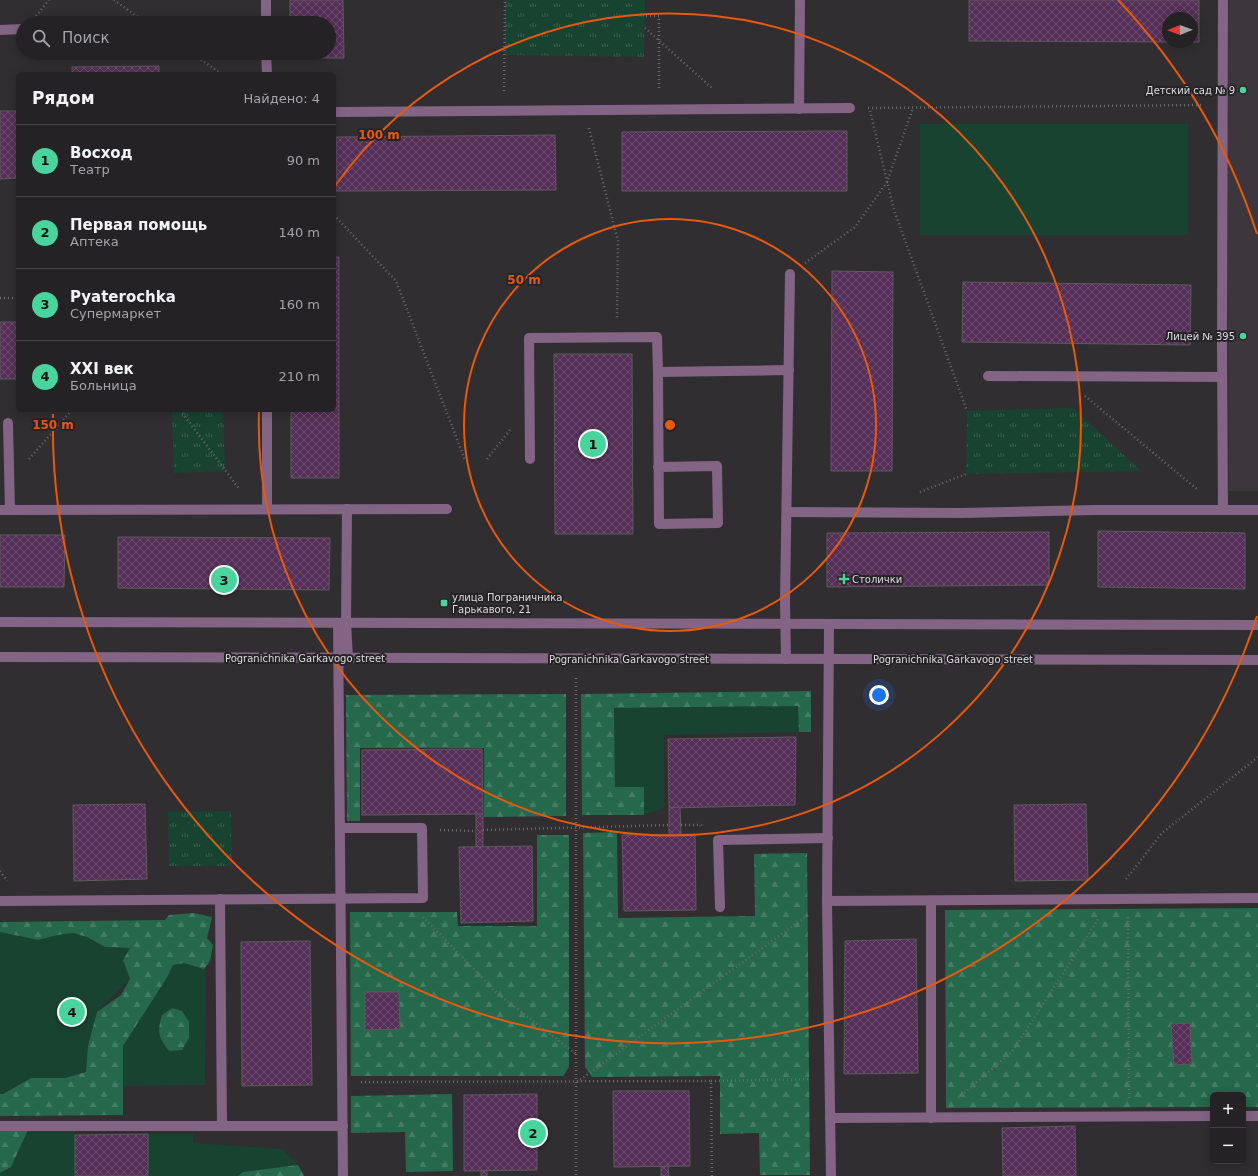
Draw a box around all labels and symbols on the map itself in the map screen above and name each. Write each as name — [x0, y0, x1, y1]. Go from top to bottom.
north arrow — [1162, 12, 1198, 48]
place label: Детский сад № 9 — [1146, 85, 1235, 96]
marker: Детский сад № 9 — [1238, 85, 1248, 95]
text: 100 m — [358, 128, 400, 142]
text: 50 m — [507, 273, 541, 287]
place label: Лицей № 395 — [1166, 331, 1235, 342]
marker: Лицей № 395 — [1238, 331, 1248, 341]
text: 150 m — [32, 418, 74, 432]
centre of rings — [663, 418, 677, 432]
pin: 1 — [580, 429, 606, 459]
pin: 3 — [211, 565, 237, 595]
marker: Столички — [839, 574, 849, 584]
place label: Столички — [852, 574, 902, 585]
place label: улица Пограничника Гарькавого, 21 — [452, 592, 562, 615]
marker: улица Пограничника Гарькавого, 21 — [439, 598, 449, 608]
street label: Pogranichnika Garkavogo street — [225, 653, 385, 664]
street label: Pogranichnika Garkavogo street — [549, 654, 709, 665]
street label: Pogranichnika Garkavogo street — [873, 654, 1033, 665]
your location — [869, 685, 889, 705]
pin: 4 — [59, 997, 85, 1027]
pin: 2 — [520, 1118, 546, 1148]

